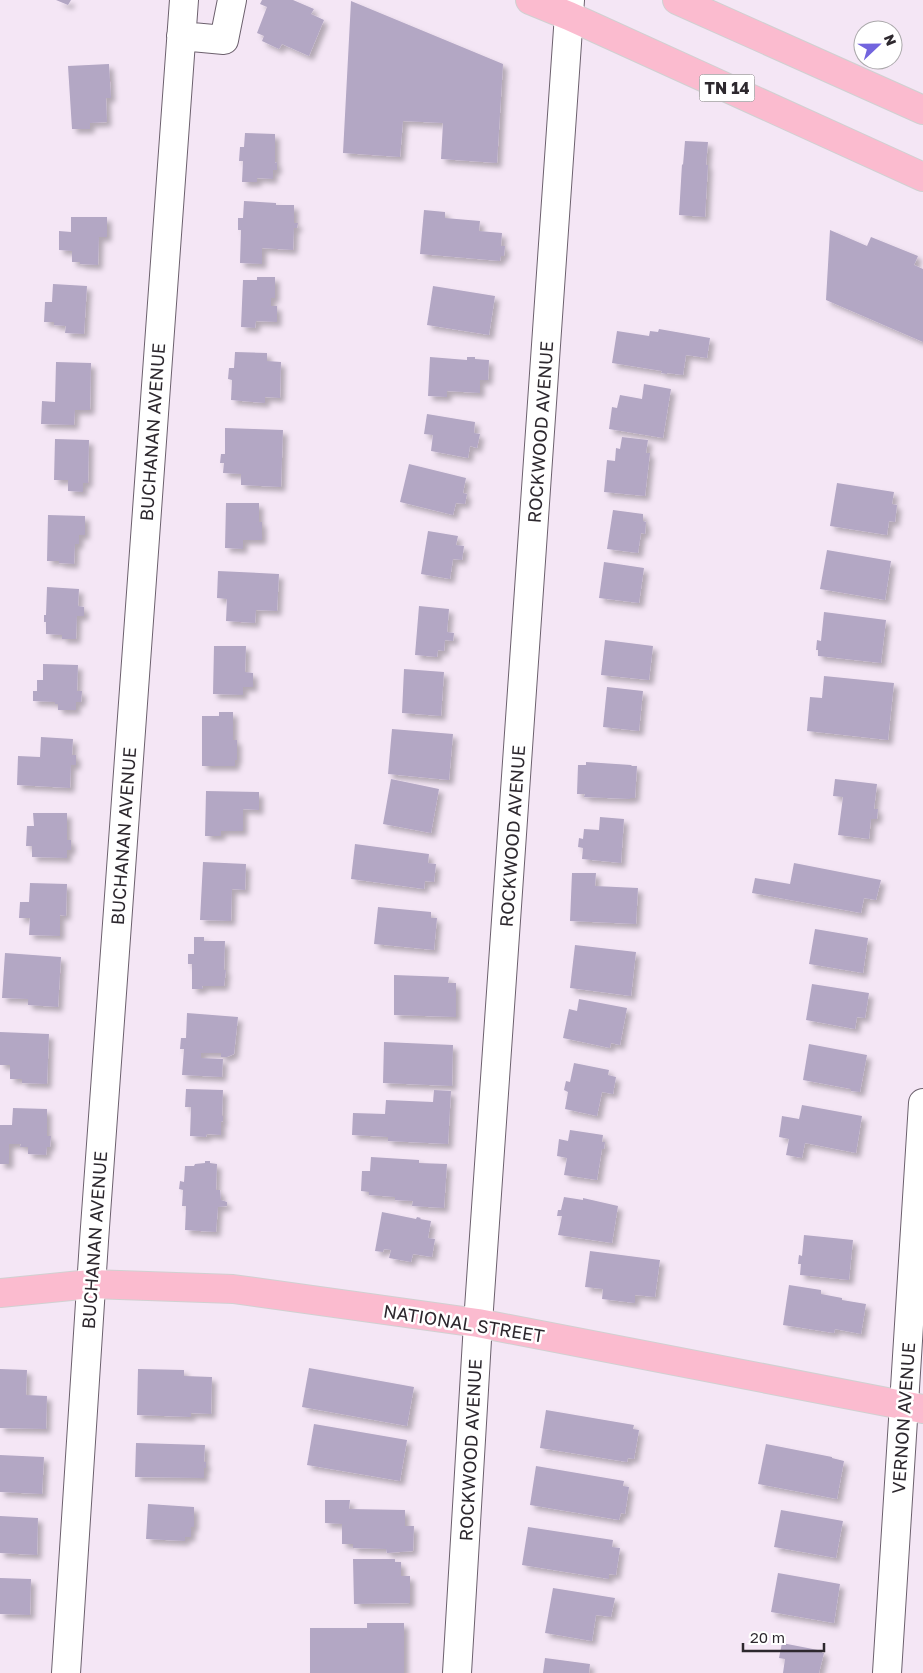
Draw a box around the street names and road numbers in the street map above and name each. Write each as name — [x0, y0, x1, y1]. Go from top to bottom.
road number: TN 14 — [700, 75, 754, 102]
street label: ROCKWOOD AVENUE — [523, 340, 557, 524]
street label: BUCHANAN AVENUE — [135, 342, 169, 522]
street label: ROCKWOOD AVENUE — [495, 744, 529, 928]
street label: BUCHANAN AVENUE — [106, 746, 140, 926]
street label: BUCHANAN AVENUE — [77, 1150, 111, 1330]
street label: NATIONAL STREET — [382, 1299, 546, 1347]
street label: VERNON AVENUE — [887, 1342, 919, 1494]
street label: ROCKWOOD AVENUE — [454, 1358, 486, 1542]

